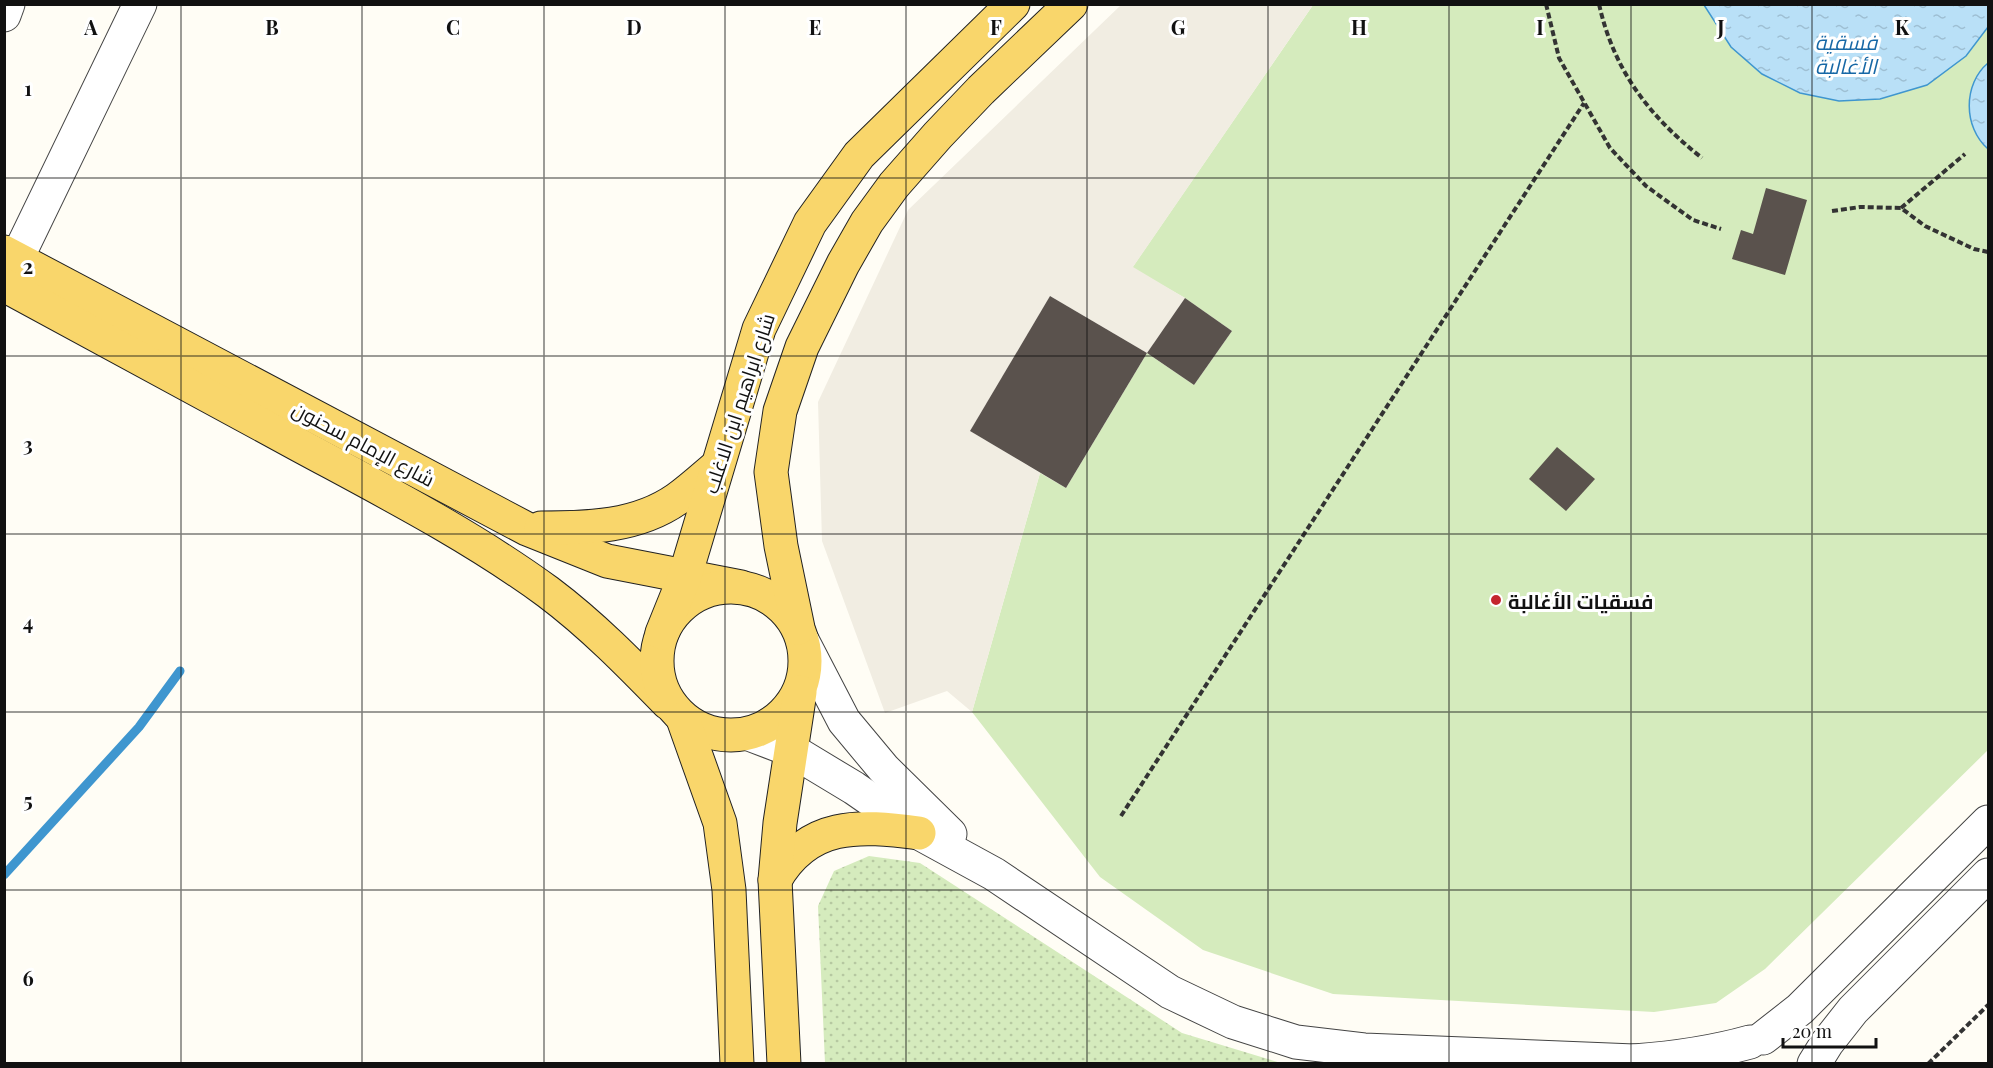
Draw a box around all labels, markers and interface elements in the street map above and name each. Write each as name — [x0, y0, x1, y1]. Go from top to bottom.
text: A — [83, 13, 98, 40]
text: B — [265, 13, 279, 40]
text: C — [446, 13, 460, 40]
text: D — [626, 13, 642, 40]
text: E — [809, 13, 821, 40]
text: F — [990, 13, 1002, 40]
text: G — [1171, 13, 1186, 40]
text: H — [1351, 13, 1367, 40]
text: I — [1536, 13, 1544, 40]
text: J — [1716, 13, 1725, 40]
text: K — [1895, 13, 1910, 40]
water label: فسقية الأغالبة — [1815, 27, 1879, 79]
text: 1 — [24, 74, 32, 101]
text: 2 — [23, 252, 33, 279]
street label: شارع ابراهيم ابن الاغلب — [696, 309, 782, 497]
street label: شارع الإمام سحنون — [287, 394, 440, 494]
text: 3 — [23, 430, 33, 457]
place label: فسقيات الأغالبة — [1508, 587, 1653, 614]
marker: فسقيات الأغالبة — [1489, 593, 1503, 607]
text: 4 — [23, 608, 33, 635]
text: 5 — [23, 786, 33, 813]
text: 6 — [22, 964, 34, 991]
scale bar — [1783, 1011, 1876, 1049]
text: 20 m — [1792, 1019, 1832, 1043]

